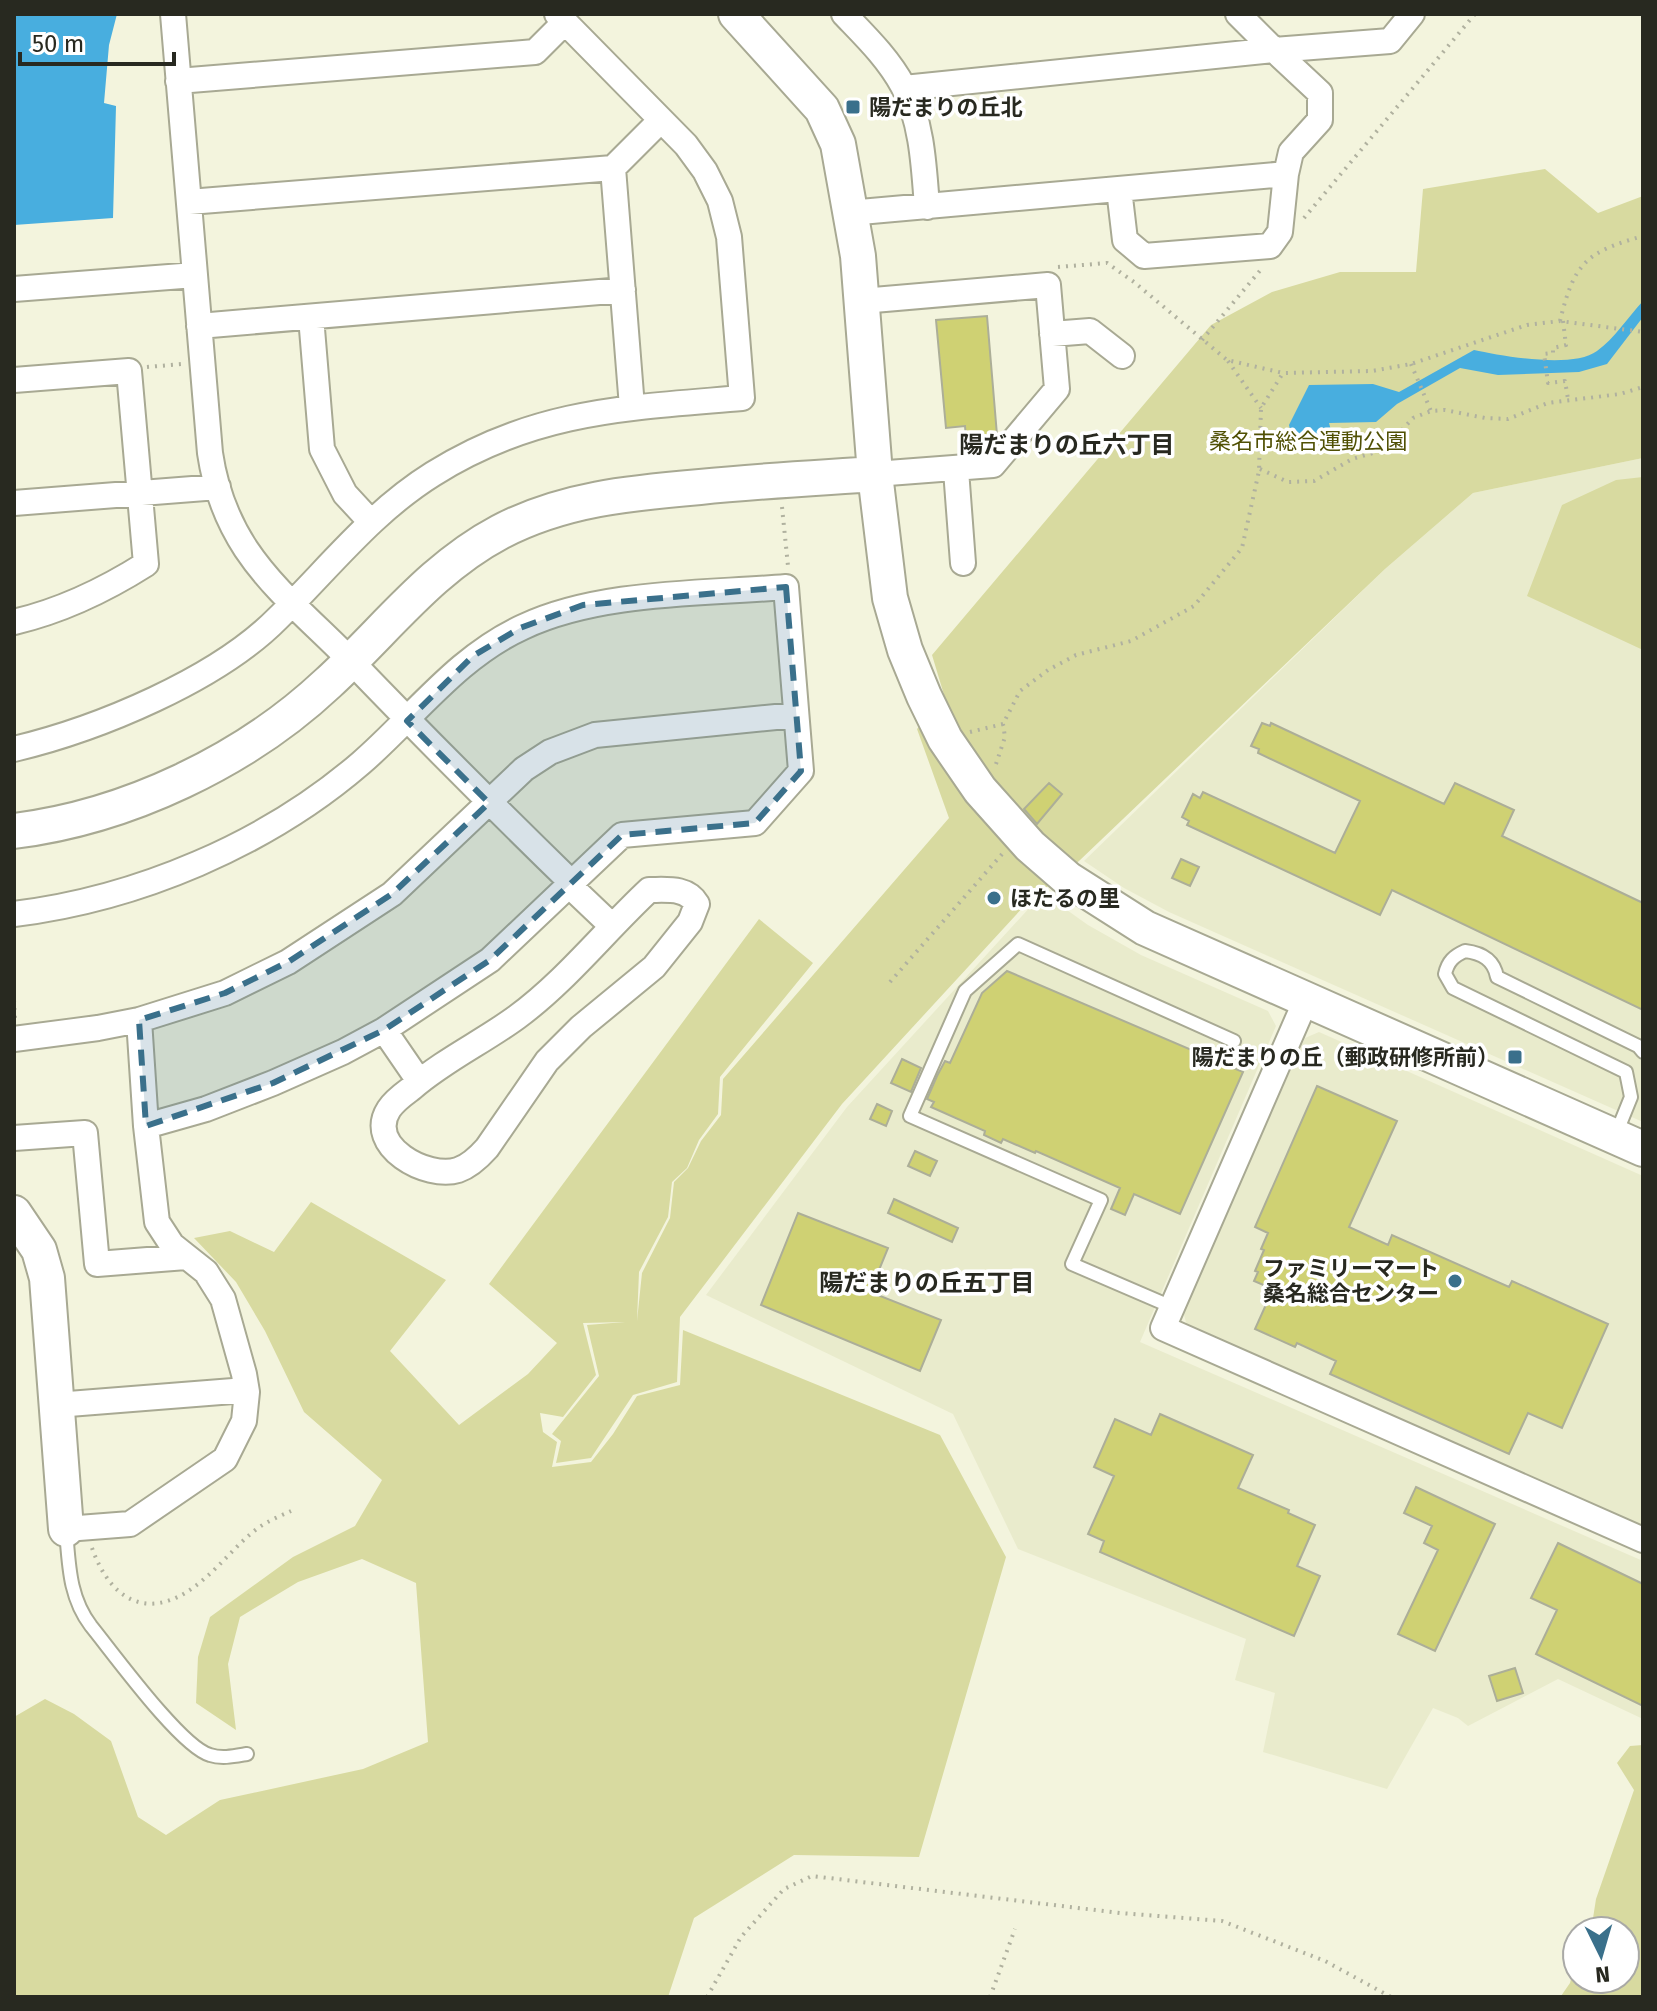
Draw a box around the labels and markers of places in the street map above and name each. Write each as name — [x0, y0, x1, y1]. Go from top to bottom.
place label: 陽だまりの丘北 — [869, 94, 1023, 121]
marker: 陽だまりの丘北 — [844, 98, 862, 116]
place label: ほたるの里 — [1010, 885, 1120, 912]
marker: ほたるの里 — [985, 889, 1003, 907]
place label: 陽だまりの丘（郵政研修所前） — [1191, 1044, 1499, 1071]
marker: 陽だまりの丘（郵政研修所前） — [1506, 1048, 1524, 1066]
place label: ファミリーマート 桑名総合センター — [1263, 1255, 1439, 1307]
marker: ファミリーマート 桑名総合センター — [1446, 1272, 1464, 1290]

